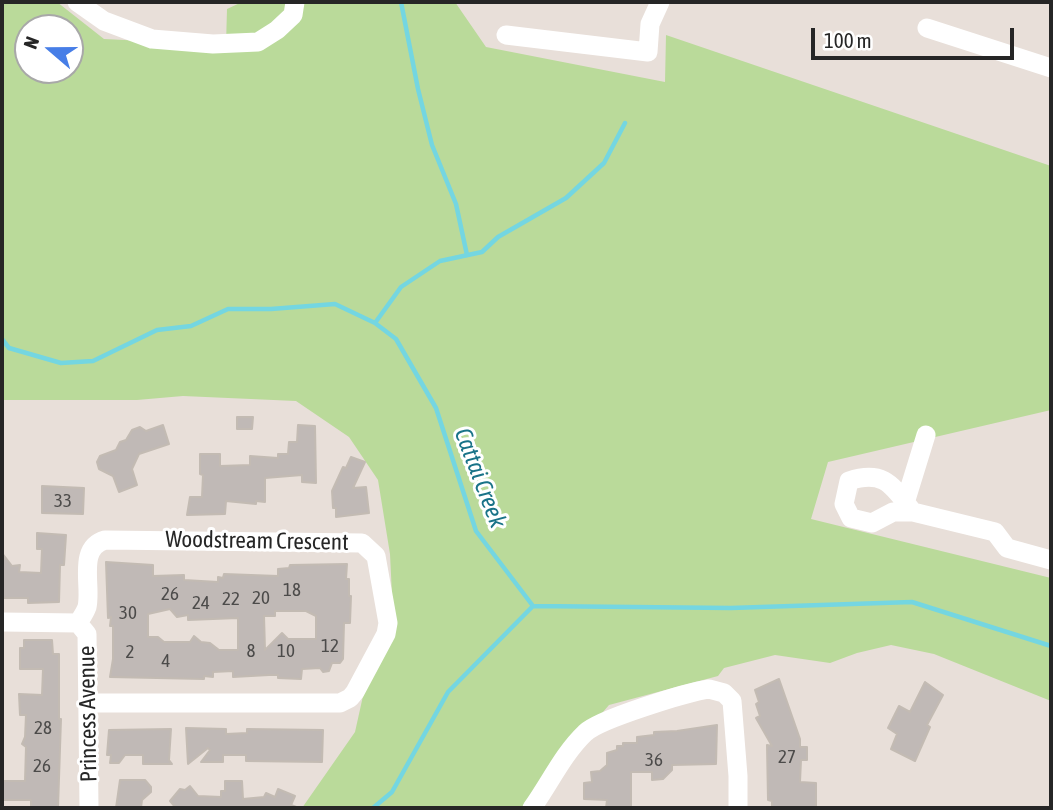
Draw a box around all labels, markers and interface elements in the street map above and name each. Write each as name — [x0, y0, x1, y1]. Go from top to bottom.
north arrow — [14, 14, 84, 84]
scale bar — [815, 14, 1018, 58]
text: 100 m — [824, 28, 872, 52]
text: N — [19, 33, 43, 52]
water label: Cattai Creek — [448, 424, 512, 532]
house number: 33 — [54, 490, 72, 512]
street label: Woodstream Crescent — [165, 526, 349, 556]
house number: 18 — [283, 579, 301, 601]
house number: 26 — [161, 583, 179, 605]
house number: 20 — [252, 587, 270, 609]
house number: 22 — [222, 588, 240, 610]
house number: 24 — [192, 592, 210, 614]
house number: 30 — [119, 602, 137, 624]
house number: 12 — [321, 635, 339, 657]
house number: 8 — [247, 640, 255, 662]
house number: 10 — [277, 640, 295, 662]
house number: 2 — [126, 641, 134, 663]
street label: Princess Avenue — [73, 646, 103, 782]
house number: 4 — [162, 650, 170, 672]
house number: 28 — [34, 717, 52, 739]
house number: 27 — [778, 746, 796, 768]
house number: 36 — [645, 749, 663, 771]
house number: 26 — [33, 755, 51, 777]

